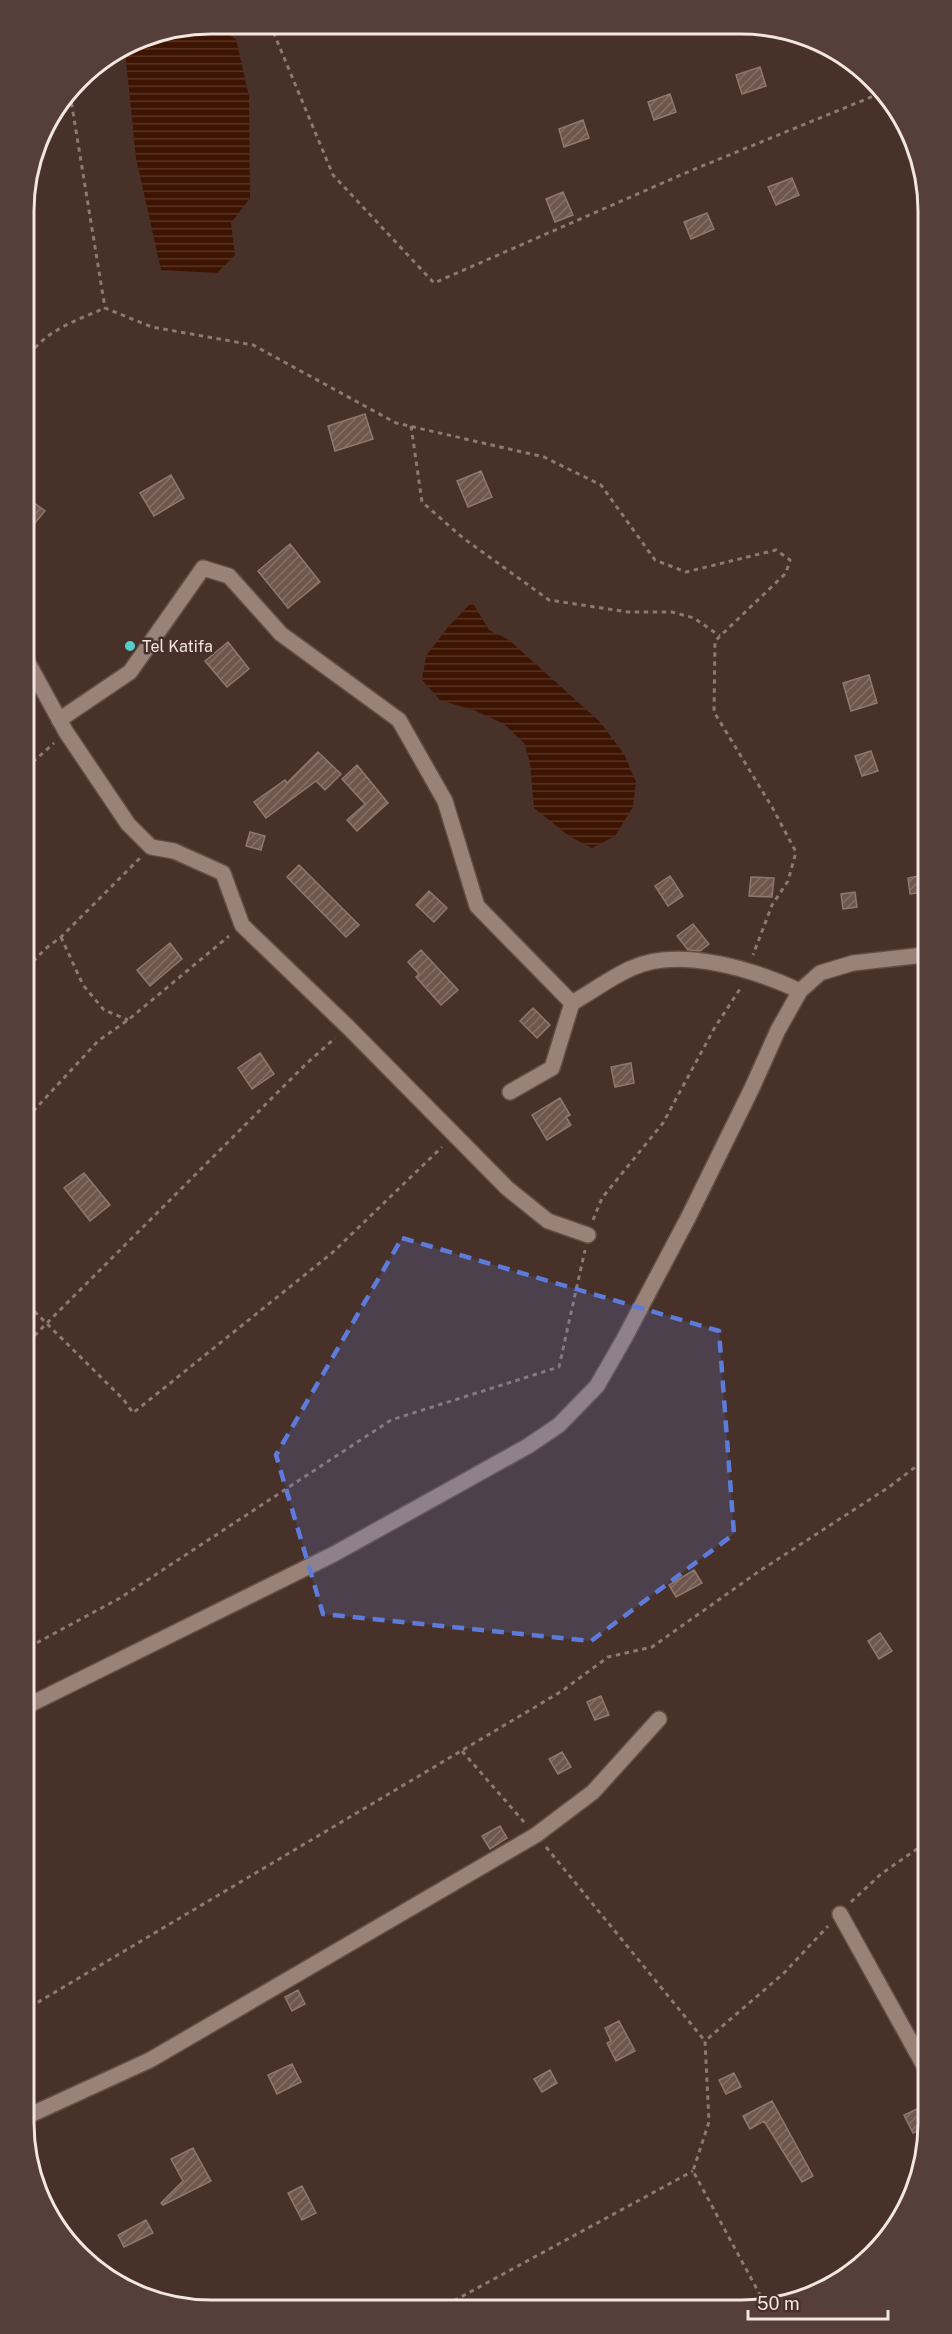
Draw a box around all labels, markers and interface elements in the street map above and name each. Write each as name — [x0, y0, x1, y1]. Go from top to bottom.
place label: Tel Katifa — [142, 637, 213, 656]
marker: Tel Katifa — [123, 639, 137, 653]
scale bar — [748, 2283, 888, 2321]
text: 50 m — [757, 2293, 800, 2314]

